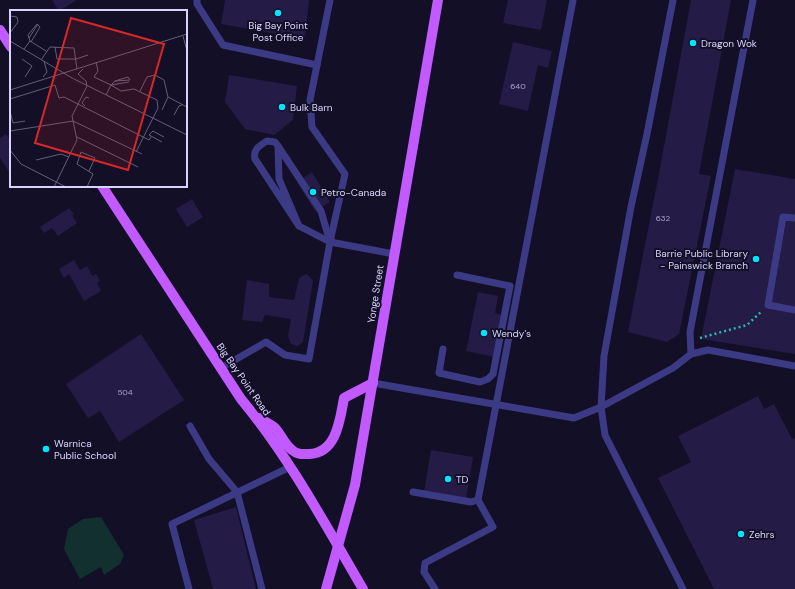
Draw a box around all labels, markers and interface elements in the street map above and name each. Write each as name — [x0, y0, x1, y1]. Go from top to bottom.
marker: Big Bay Point Post Office — [273, 8, 283, 18]
inset map — [10, 10, 187, 187]
place label: Big Bay Point Post Office — [248, 19, 308, 44]
place label: Dragon Wok — [701, 37, 757, 50]
marker: Dragon Wok — [688, 38, 698, 48]
house number: 640 — [510, 81, 526, 91]
place label: Bulk Barn — [290, 101, 333, 114]
marker: Bulk Barn — [277, 102, 287, 112]
place label: Petro-Canada — [321, 186, 386, 199]
marker: Petro-Canada — [308, 187, 318, 197]
house number: 632 — [656, 213, 671, 223]
place label: Barrie Public Library - Painswick Branch — [655, 247, 748, 272]
marker: Barrie Public Library - Painswick Branch — [751, 254, 761, 264]
street label: Yonge Street — [364, 264, 387, 324]
place label: Wendy's — [492, 327, 531, 340]
marker: Wendy's — [479, 328, 489, 338]
street label: Big Bay Point Road — [214, 340, 273, 418]
house number: 504 — [117, 387, 133, 397]
place label: Warnica Public School — [54, 437, 116, 462]
marker: Warnica Public School — [41, 444, 51, 454]
place label: TD — [456, 473, 469, 486]
marker: TD — [443, 474, 453, 484]
place label: Zehrs — [749, 528, 775, 541]
marker: Zehrs — [736, 529, 746, 539]

